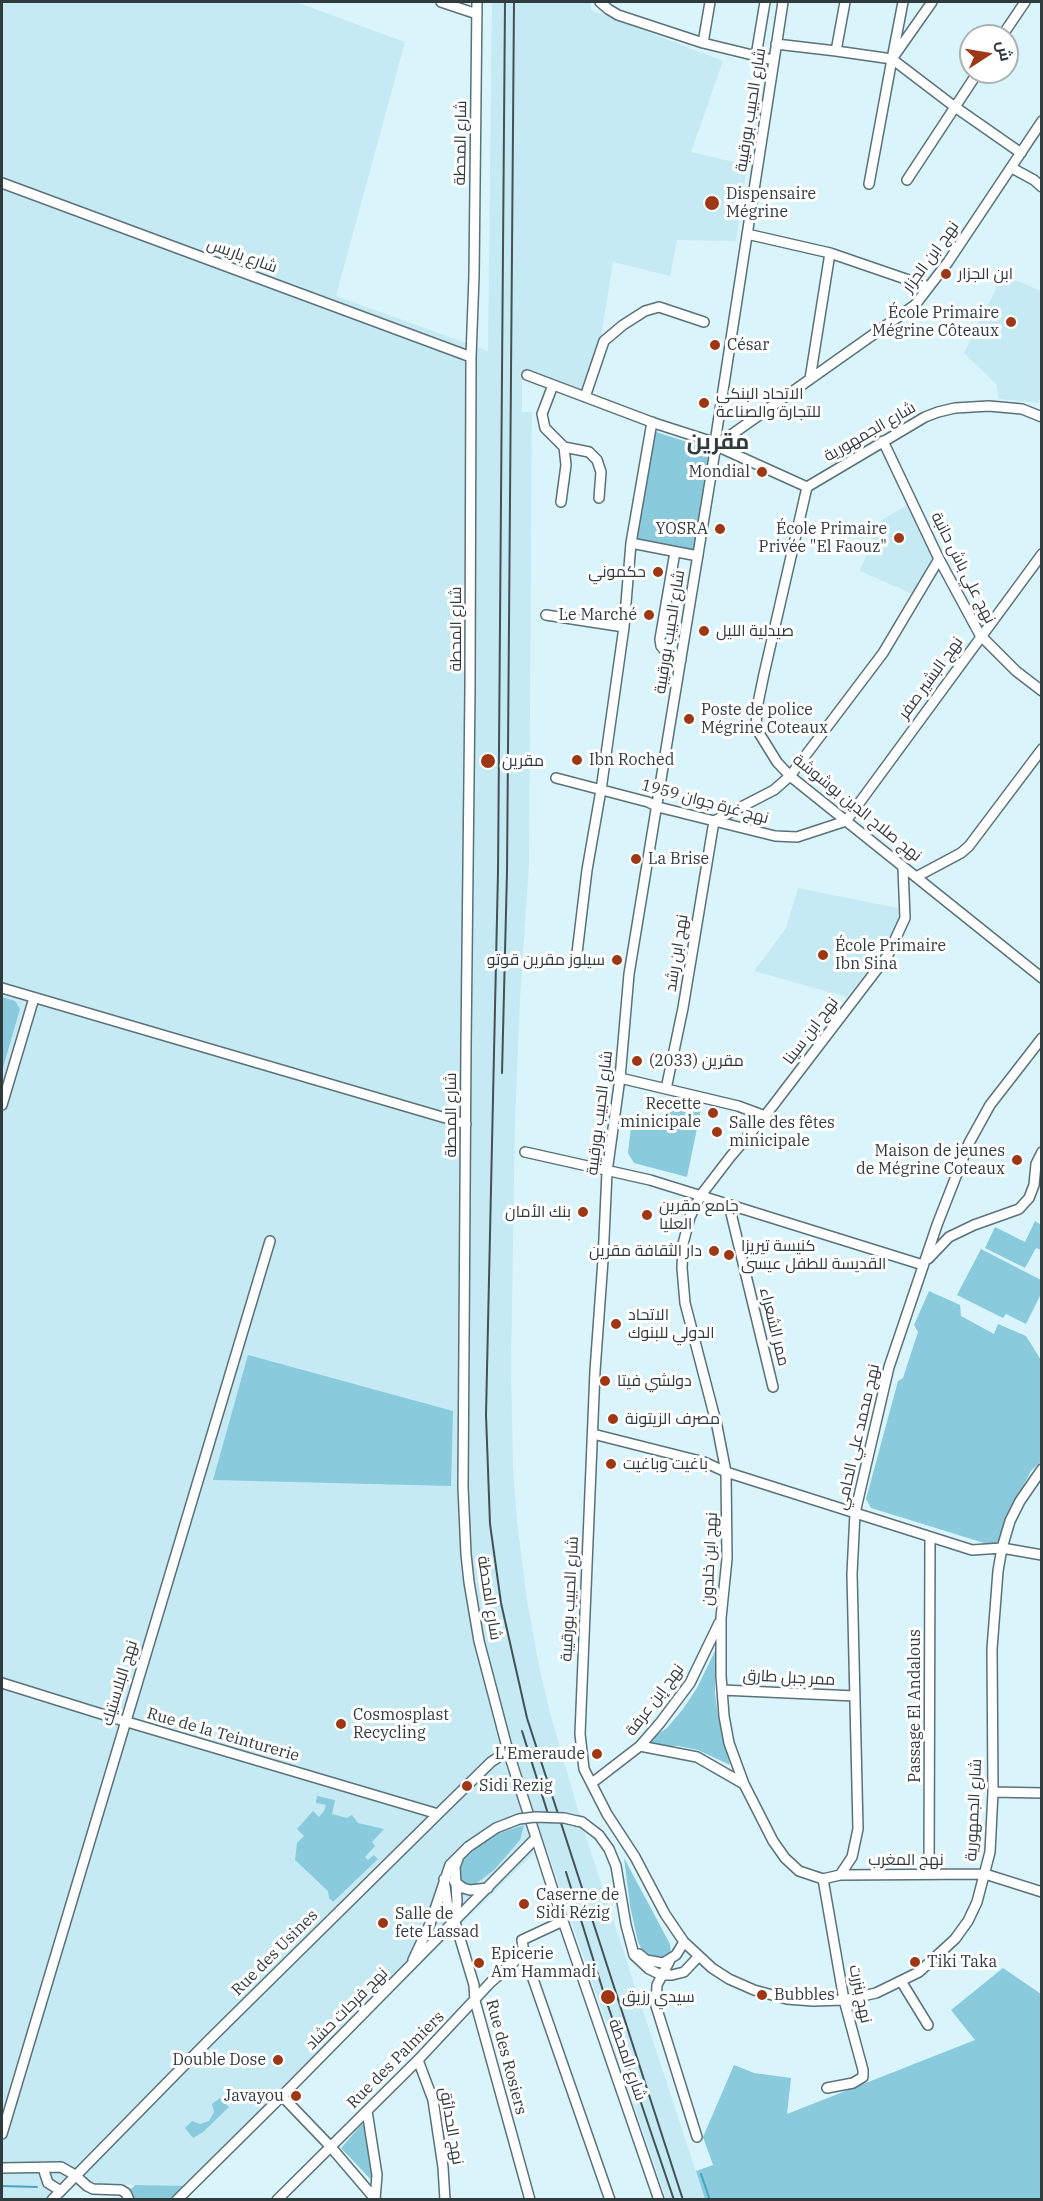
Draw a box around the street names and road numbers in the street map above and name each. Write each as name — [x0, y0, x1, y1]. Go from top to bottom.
street label: شارع الحبيب بورقيبة — [732, 47, 770, 173]
street label: شارع المحطة — [451, 100, 471, 186]
street label: نهج ابن الجزار — [899, 217, 963, 297]
street label: شارع باريس — [204, 234, 280, 278]
street label: شارع الجمهورية — [821, 398, 919, 466]
street label: نهج علي باش حانبة — [927, 509, 999, 627]
street label: شارع الحبيب بورقيبة — [651, 569, 689, 695]
street label: شارع المحطة — [446, 586, 466, 672]
street label: نهج البشير صفر — [895, 633, 967, 723]
street label: نهج صلاح الدين بوشوشة — [789, 750, 925, 866]
street label: نهج غرة جوان 1959 — [639, 776, 771, 828]
street label: نهج ابن رشد — [661, 913, 693, 993]
street label: نهج ابن سينا — [779, 994, 843, 1068]
street label: شارع الحبيب بورقيبة — [583, 1050, 617, 1176]
street label: شارع المحطة — [441, 1072, 461, 1158]
street label: ممر الشعراء — [755, 1286, 793, 1368]
street label: نهج محمد علي الحامي — [832, 1362, 884, 1512]
street label: نهج ابن خلدون — [698, 1512, 722, 1606]
street label: شارع الحبيب بورقيبة — [557, 1536, 583, 1662]
street label: شارع المحطة — [473, 1554, 505, 1642]
street label: Passage El Andalous — [905, 1629, 925, 1783]
street label: نهج البلاستيك — [98, 1638, 142, 1728]
street label: نهج إبن عرفة — [622, 1660, 688, 1740]
street label: ممر جبل طارق — [742, 1666, 836, 1690]
street label: Rue de la Teinturerie — [145, 1704, 301, 1766]
street label: شارع الجمهورية — [962, 1758, 986, 1862]
street label: نهج المغرب — [868, 1850, 944, 1870]
street label: Rue des Usines — [228, 1906, 322, 2000]
street label: نهج بنزرت — [844, 1963, 876, 2025]
street label: نهج فرحات حشاد — [302, 1964, 392, 2054]
street label: Rue des Rosiers — [481, 1997, 531, 2117]
street label: Rue des Palmiers — [343, 2007, 449, 2113]
street label: شارع المحطة — [604, 2017, 650, 2103]
street label: نهج الحدائق — [435, 2086, 467, 2166]

